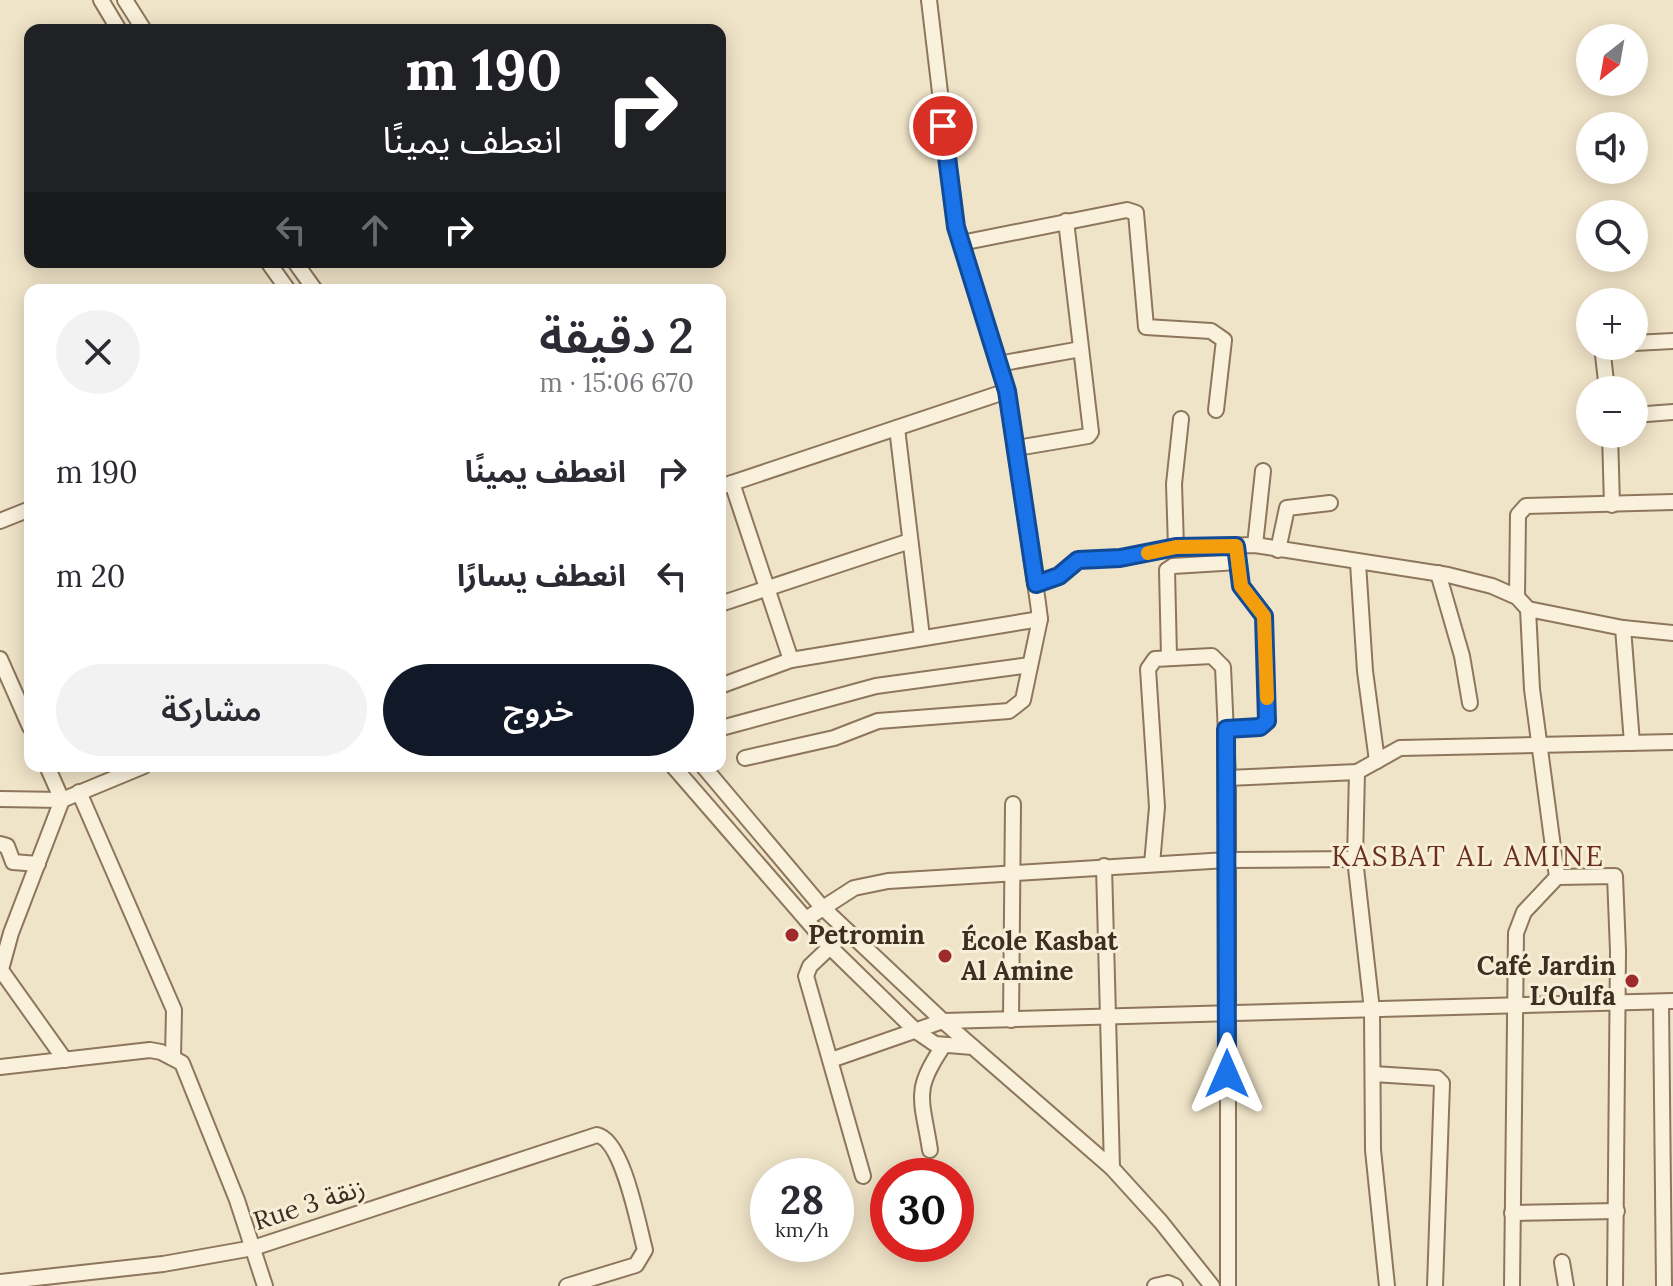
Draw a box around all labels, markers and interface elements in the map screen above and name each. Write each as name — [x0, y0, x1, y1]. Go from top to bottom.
north arrow — [1576, 24, 1648, 96]
map controls — [1576, 24, 1648, 448]
text: 190 m — [405, 34, 562, 105]
icon: right — [590, 56, 694, 160]
pin — [909, 92, 977, 160]
icon: arrive — [921, 104, 965, 148]
button: sound — [1576, 112, 1648, 184]
text: انعطف يمينًا — [383, 117, 562, 163]
button: search — [1576, 200, 1648, 272]
icon: left — [269, 208, 313, 252]
icon: ahead — [353, 208, 397, 252]
icon: right — [437, 208, 481, 252]
button: + — [1576, 288, 1648, 360]
text: 2 دقيقة — [539, 305, 694, 366]
button: close — [56, 310, 140, 394]
text: 670 m · 15:06 — [539, 366, 694, 399]
button: − — [1576, 376, 1648, 448]
icon: right — [650, 450, 694, 494]
text: انعطف يمينًا — [465, 452, 626, 490]
text: 190 m — [56, 453, 138, 491]
icon: left — [650, 554, 694, 598]
text: انعطف يسارًا — [457, 556, 626, 594]
text: 20 m — [56, 557, 125, 595]
button: مشاركة — [56, 664, 367, 756]
button: خروج — [383, 664, 694, 756]
district label: KASBAT AL AMINE — [1331, 838, 1605, 874]
place label: Petromin — [808, 918, 925, 951]
place label: École Kasbat Al Amine — [961, 924, 1119, 987]
marker: Petromin — [783, 926, 801, 944]
marker: École Kasbat Al Amine — [936, 947, 954, 965]
place label: Café Jardin L'Oulfa — [1477, 949, 1616, 1012]
marker: Café Jardin L'Oulfa — [1623, 972, 1641, 990]
position arrow — [1185, 1032, 1269, 1116]
speed limit sign: 30 — [870, 1158, 974, 1262]
street label: Rue 3 زنقة — [249, 1170, 369, 1237]
text: 28 — [780, 1174, 824, 1225]
text: km/h — [775, 1217, 829, 1242]

